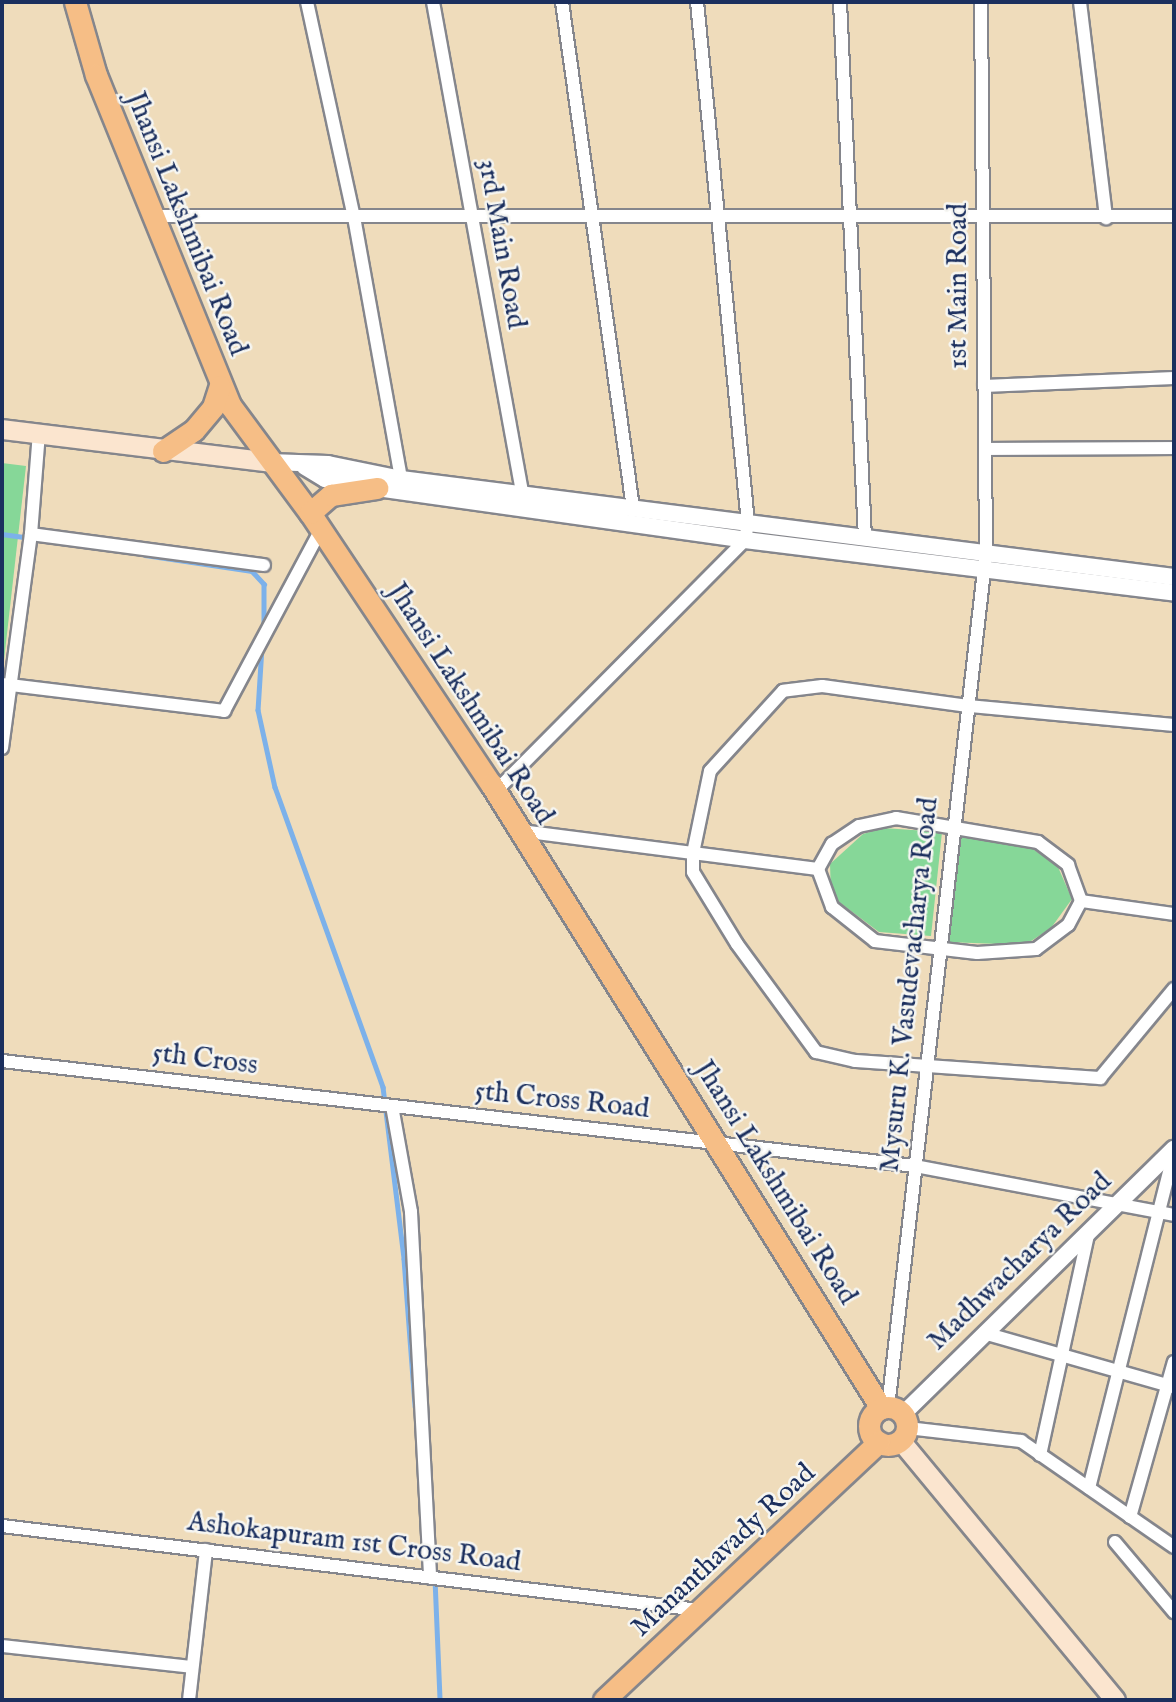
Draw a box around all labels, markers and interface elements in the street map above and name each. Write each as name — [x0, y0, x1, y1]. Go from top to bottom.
street label: Jhansi Lakshmibai Road — [118, 87, 254, 361]
street label: 3rd Main Road — [470, 156, 532, 332]
street label: 1st Main Road — [942, 203, 976, 369]
street label: Jhansi Lakshmibai Road — [379, 577, 561, 831]
street label: Mysuru K. Vasudevacharya Road — [874, 796, 946, 1174]
street label: 5th Cross — [150, 1037, 260, 1083]
street label: Jhansi Lakshmibai Road — [686, 1055, 864, 1311]
street label: 5th Cross Road — [473, 1075, 651, 1127]
street label: Madhwacharya Road — [921, 1166, 1119, 1358]
street label: Mananthavady Road — [625, 1457, 823, 1645]
street label: Ashokapuram 1st Cross Road — [185, 1506, 523, 1580]

